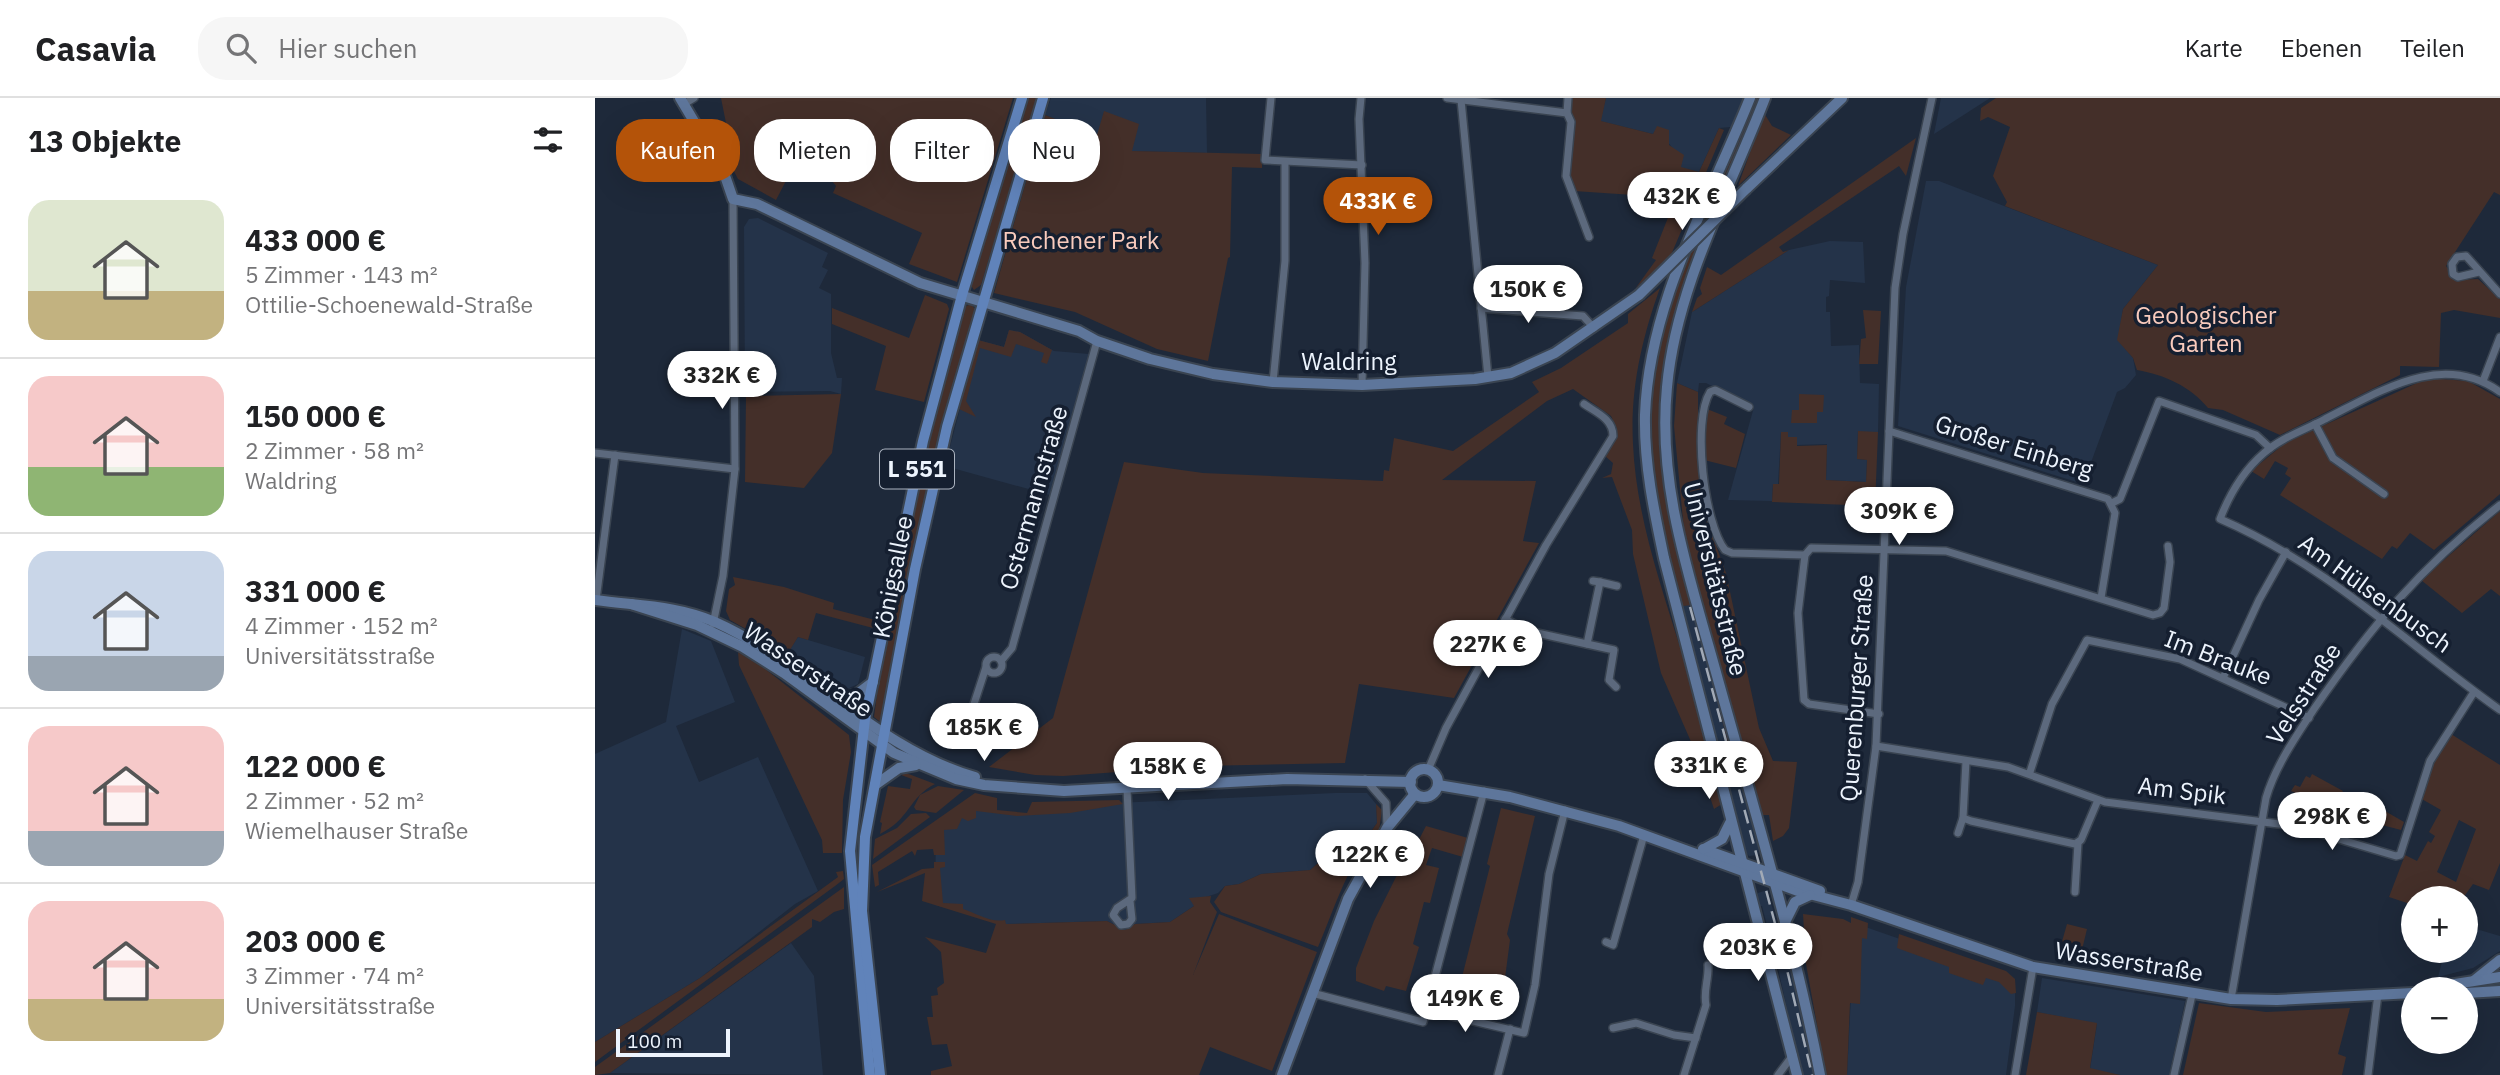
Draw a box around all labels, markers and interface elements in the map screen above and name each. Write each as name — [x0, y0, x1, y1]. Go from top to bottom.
search box — [198, 17, 688, 80]
text: Casavia — [35, 27, 156, 70]
icon: search — [222, 29, 260, 67]
text: Hier suchen — [278, 31, 417, 65]
text: Karte — [2185, 32, 2243, 64]
text: Ebenen — [2281, 32, 2362, 64]
text: Teilen — [2400, 32, 2465, 64]
chip: Kaufen — [616, 119, 740, 182]
chip: Mieten — [754, 119, 876, 182]
chip: Filter — [890, 119, 994, 182]
chip: Neu — [1008, 119, 1100, 182]
text: 13 Objekte — [28, 121, 181, 160]
icon: filters — [529, 121, 567, 159]
pin: 432K € — [1625, 172, 1739, 232]
pin: 433K € — [1321, 178, 1435, 237]
text: 432K € — [1643, 180, 1721, 210]
text: 433K € — [1339, 185, 1417, 215]
text: 433 000 € — [245, 220, 386, 259]
park label: Rechener Park — [1003, 224, 1160, 256]
icon: home — [84, 228, 168, 312]
text: 5 Zimmer · 143 m² — [245, 259, 438, 289]
pin: 150K € — [1471, 266, 1585, 325]
text: 150K € — [1489, 273, 1567, 303]
text: Ottilie-Schoenewald-Straße — [245, 289, 533, 319]
park label: Geologischer Garten — [2135, 299, 2277, 359]
street label: Waldring — [1301, 345, 1397, 377]
pin: 332K € — [665, 352, 779, 411]
text: 332K € — [683, 359, 761, 389]
text: 150 000 € — [245, 396, 386, 435]
street label: Ostermannstraße — [991, 402, 1075, 593]
icon: home — [84, 404, 168, 488]
street label: Großer Einberg — [1932, 407, 2097, 485]
text: 2 Zimmer · 58 m² — [245, 435, 424, 465]
road number: L 551 — [880, 450, 954, 488]
text: Waldring — [245, 465, 337, 495]
street label: Universitätsstraße — [1676, 479, 1755, 679]
pin: 309K € — [1842, 488, 1956, 547]
text: 309K € — [1860, 495, 1938, 525]
street label: Königsallee — [864, 513, 920, 641]
street label: Am Hülsenbusch — [2292, 527, 2459, 660]
text: 331 000 € — [245, 571, 386, 610]
street label: Querenburger Straße — [1832, 573, 1880, 803]
icon: home — [84, 579, 168, 663]
text: 4 Zimmer · 152 m² — [245, 610, 438, 640]
street label: Wasserstraße — [738, 614, 879, 724]
pin: 227K € — [1431, 620, 1545, 680]
street label: Im Brauke — [2160, 622, 2277, 692]
text: 227K € — [1449, 628, 1527, 658]
street label: Velsstraße — [2258, 636, 2348, 750]
text: Universitätsstraße — [245, 640, 435, 670]
pin: 185K € — [927, 704, 1041, 763]
text: 185K € — [945, 711, 1023, 741]
pin: 158K € — [1111, 742, 1225, 802]
pin: 331K € — [1652, 742, 1766, 801]
text: 122 000 € — [245, 746, 386, 785]
text: 331K € — [1670, 749, 1748, 779]
text: 158K € — [1129, 750, 1207, 780]
icon: home — [84, 754, 168, 838]
street label: Am Spik — [2136, 769, 2228, 811]
text: 2 Zimmer · 52 m² — [245, 785, 424, 815]
pin: 298K € — [2275, 792, 2389, 852]
text: 298K € — [2293, 800, 2371, 830]
text: Wiemelhauser Straße — [245, 815, 468, 845]
pin: 122K € — [1313, 830, 1427, 890]
text: 122K € — [1331, 838, 1409, 868]
map controls — [2401, 886, 2478, 1054]
button: + — [2401, 886, 2478, 963]
text: 203 000 € — [245, 921, 386, 960]
pin: 203K € — [1701, 924, 1815, 983]
icon: home — [84, 929, 168, 1013]
text: 203K € — [1719, 931, 1797, 961]
street label: Wasserstraße — [2053, 934, 2205, 988]
text: 3 Zimmer · 74 m² — [245, 960, 424, 990]
pin: 149K € — [1408, 974, 1522, 1034]
button: − — [2401, 977, 2478, 1054]
text: 149K € — [1426, 982, 1504, 1012]
text: Universitätsstraße — [245, 990, 435, 1020]
scale bar — [616, 1026, 730, 1058]
text: 100 m — [627, 1029, 682, 1053]

